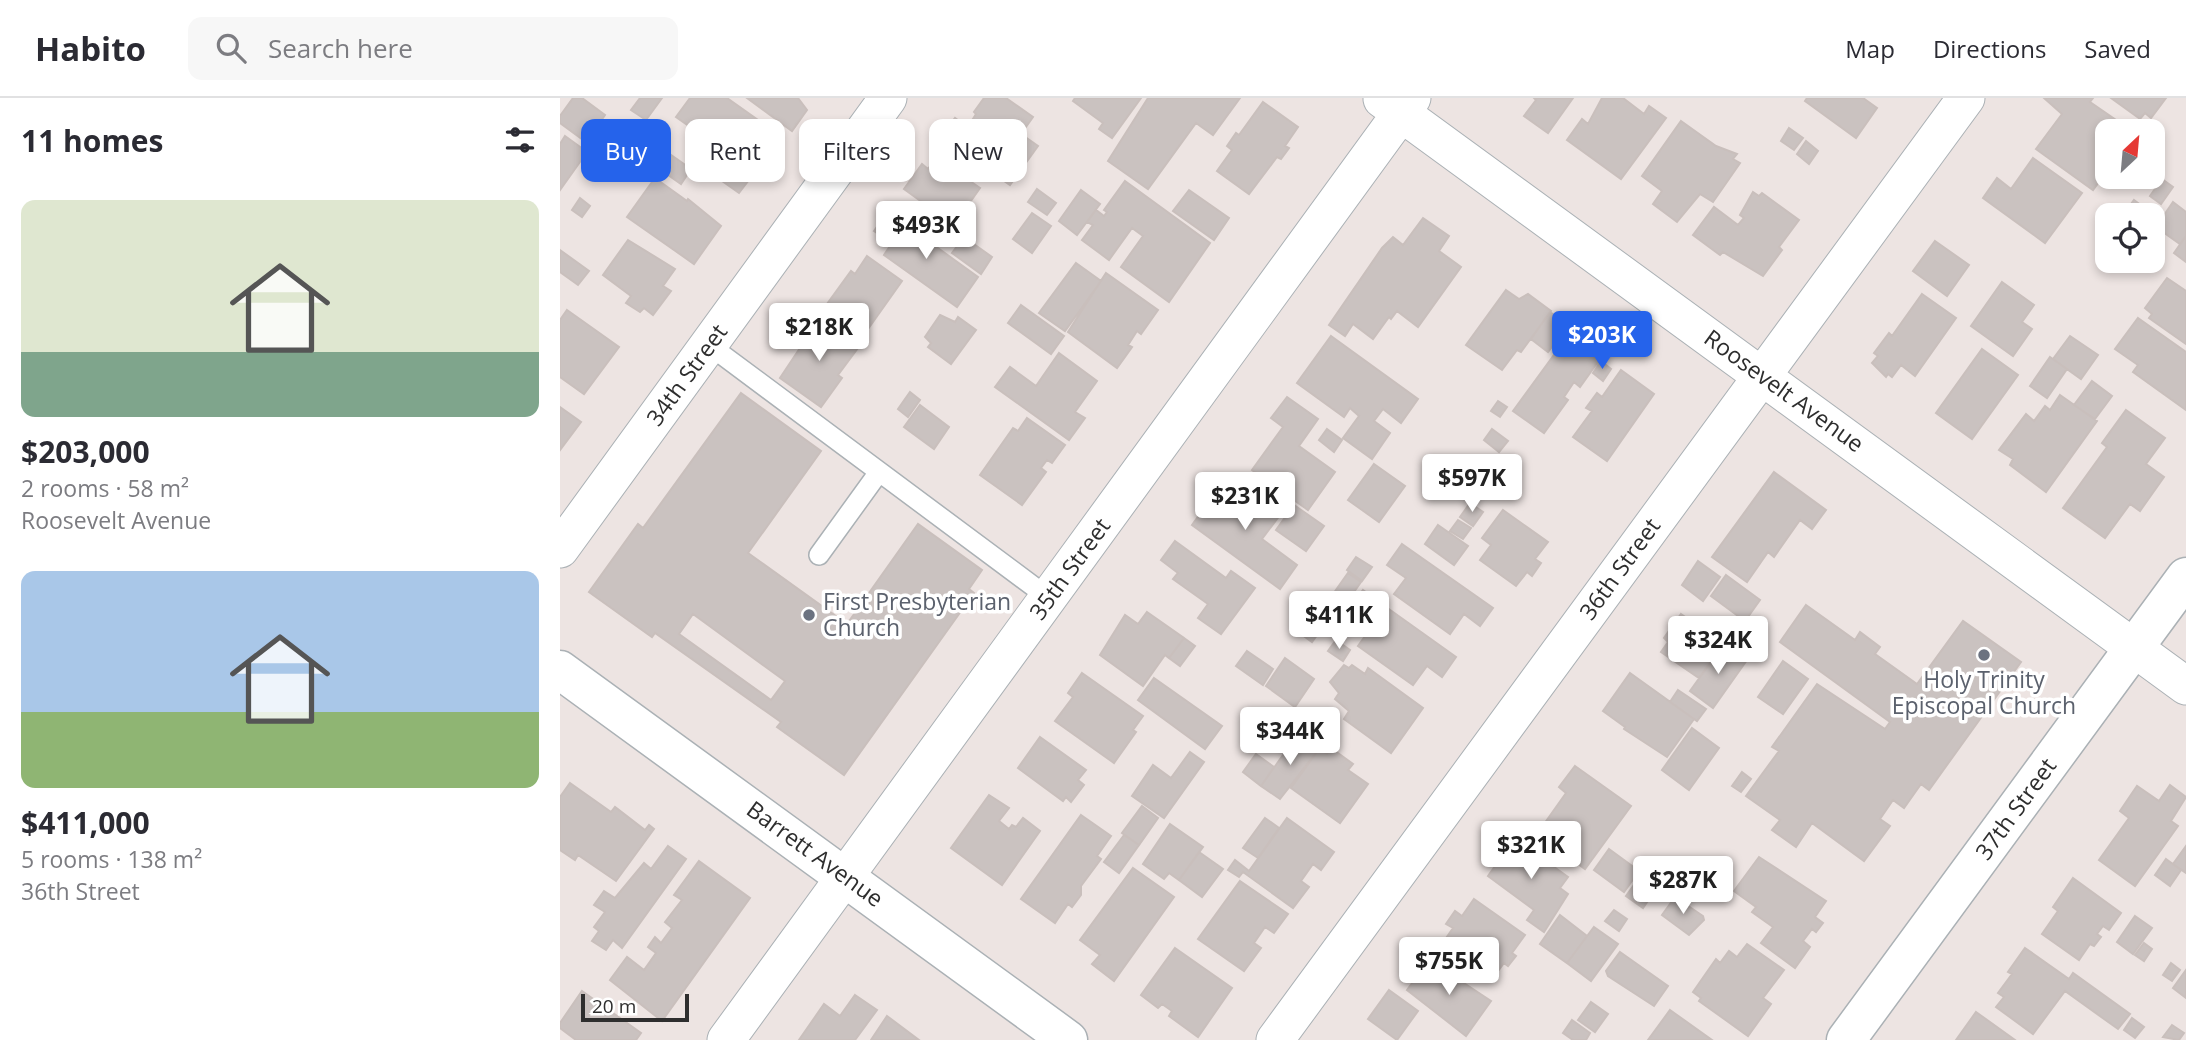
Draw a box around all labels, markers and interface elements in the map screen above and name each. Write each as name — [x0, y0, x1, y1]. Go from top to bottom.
search box — [188, 17, 678, 80]
text: Habito — [35, 26, 146, 71]
icon: search — [212, 29, 250, 67]
text: Search here — [268, 30, 413, 66]
text: Map — [1845, 32, 1895, 65]
text: Directions — [1933, 32, 2046, 65]
text: Saved — [2084, 32, 2151, 65]
chip: Buy — [581, 119, 671, 182]
chip: Rent — [685, 119, 785, 182]
chip: Filters — [799, 119, 915, 182]
chip: New — [929, 119, 1027, 182]
north arrow — [2095, 119, 2165, 189]
map controls — [2095, 119, 2165, 273]
text: 11 homes — [21, 120, 164, 161]
icon: filters — [501, 121, 539, 159]
pin: $493K — [877, 202, 975, 261]
button: locate — [2095, 203, 2165, 273]
text: $493K — [892, 208, 960, 240]
icon: home — [217, 245, 343, 371]
pin: $218K — [770, 303, 868, 363]
text: $218K — [785, 310, 853, 342]
pin: $203K — [1553, 312, 1651, 371]
street label: 34th Street — [638, 317, 734, 432]
text: $203K — [1568, 318, 1636, 350]
street label: Roosevelt Avenue — [1698, 321, 1871, 459]
text: $203,000 — [21, 431, 150, 472]
pin: $597K — [1423, 454, 1521, 514]
text: $597K — [1438, 461, 1506, 493]
text: 2 rooms · 58 m² — [21, 472, 189, 504]
pin: $231K — [1196, 472, 1294, 532]
text: $231K — [1211, 479, 1279, 511]
text: Roosevelt Avenue — [21, 504, 211, 536]
street label: 35th Street — [1021, 511, 1117, 626]
street label: 36th Street — [1571, 511, 1667, 626]
place label: First Presbyterian Church — [823, 585, 1011, 643]
pin: $411K — [1290, 592, 1388, 651]
text: $411K — [1305, 598, 1373, 630]
marker: First Presbyterian Church — [801, 607, 817, 623]
icon: home — [217, 616, 343, 742]
pin: $324K — [1669, 616, 1767, 676]
text: $324K — [1684, 623, 1752, 655]
marker: Holy Trinity Episcopal Church — [1976, 647, 1992, 663]
place label: Holy Trinity Episcopal Church — [1892, 663, 2076, 721]
pin: $344K — [1241, 708, 1339, 767]
text: $344K — [1256, 714, 1324, 746]
street label: 37th Street — [1967, 751, 2063, 866]
street label: Barrett Avenue — [741, 793, 890, 914]
text: $411,000 — [21, 802, 150, 843]
pin: $321K — [1482, 822, 1580, 881]
text: $321K — [1497, 828, 1565, 860]
text: 5 rooms · 138 m² — [21, 843, 202, 875]
pin: $287K — [1634, 856, 1732, 916]
text: $287K — [1649, 863, 1717, 895]
text: 36th Street — [21, 875, 140, 907]
pin: $755K — [1400, 937, 1498, 997]
text: $755K — [1415, 944, 1483, 976]
scale bar — [581, 991, 690, 1023]
text: 20 m — [592, 993, 636, 1019]

